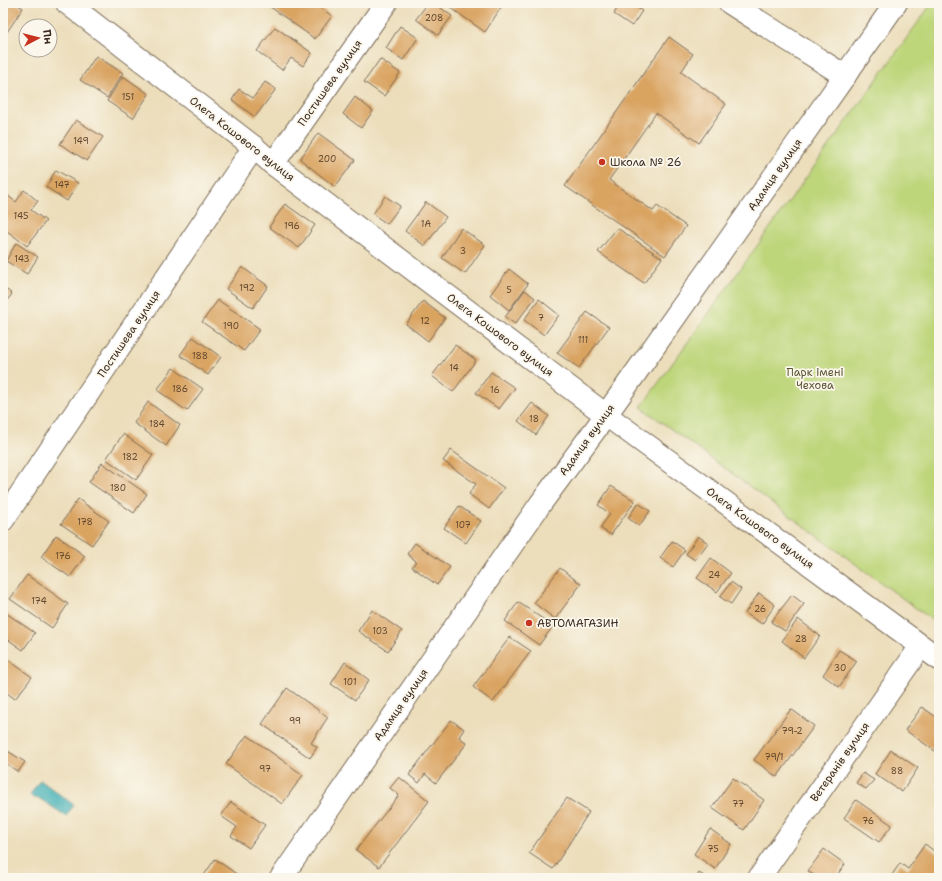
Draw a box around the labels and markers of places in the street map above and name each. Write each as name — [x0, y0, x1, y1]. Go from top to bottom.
place label: Школа № 26 — [610, 155, 681, 170]
marker: Школа № 26 — [597, 157, 607, 167]
place label: АВТОМАГАЗИН — [537, 616, 618, 631]
marker: АВТОМАГАЗИН — [524, 618, 534, 628]

